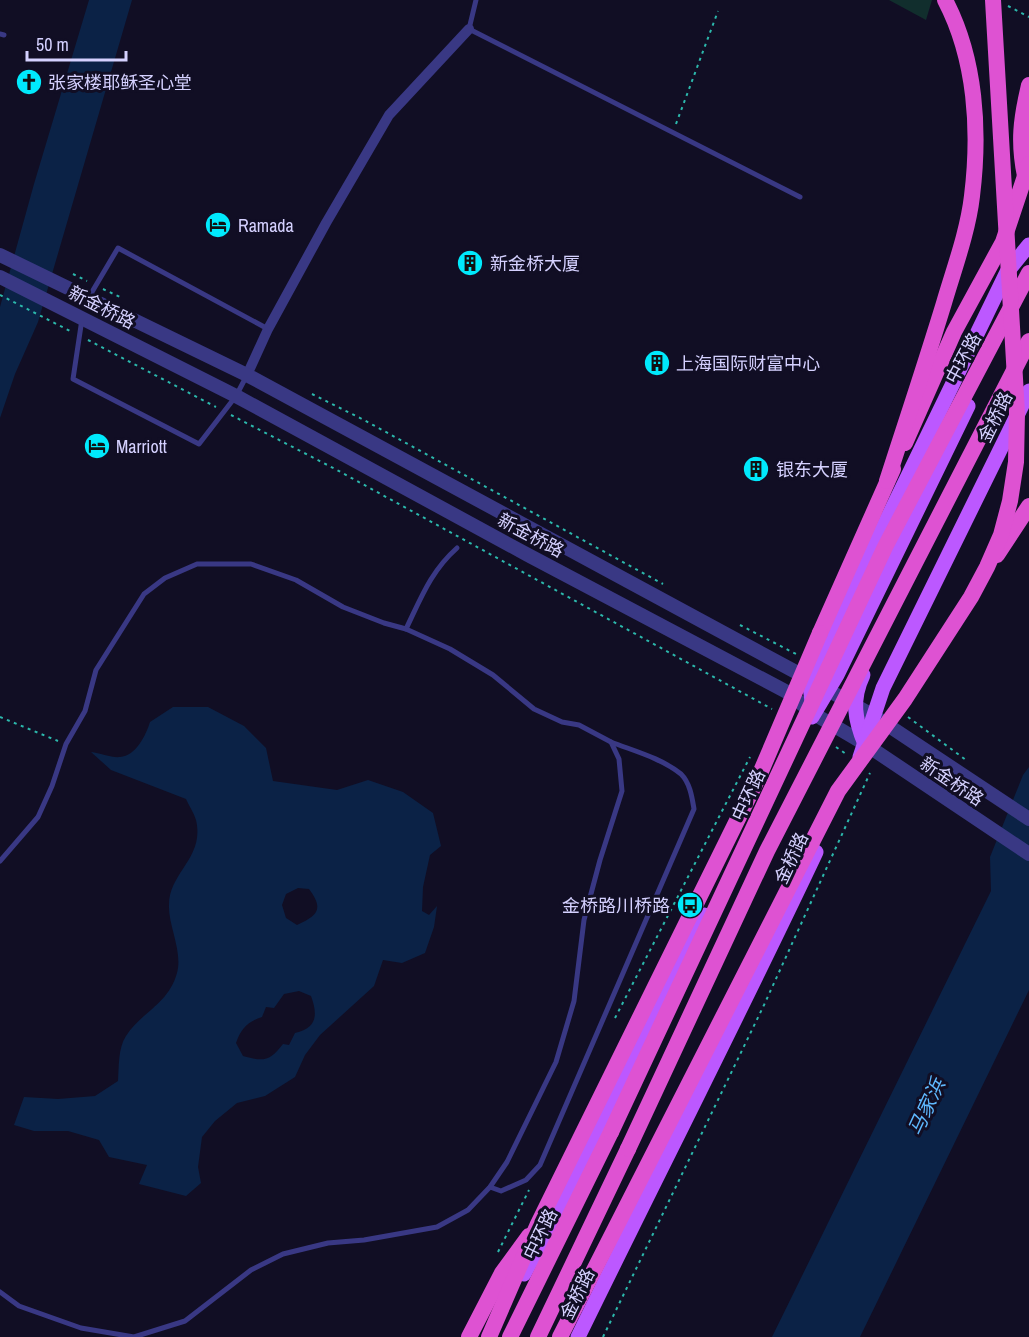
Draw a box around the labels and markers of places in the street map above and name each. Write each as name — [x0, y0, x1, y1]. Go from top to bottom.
church icon: 张家楼耶稣圣心堂 — [14, 67, 44, 97]
place label: 张家楼耶稣圣心堂 — [48, 70, 192, 95]
hotel icon: Ramada — [203, 210, 233, 240]
place label: Ramada — [238, 213, 294, 238]
building icon: 新金桥大厦 — [455, 248, 485, 278]
place label: 新金桥大厦 — [490, 251, 580, 276]
building icon: 上海国际财富中心 — [642, 348, 672, 378]
place label: 上海国际财富中心 — [676, 351, 820, 376]
hotel icon: Marriott — [82, 431, 112, 461]
place label: Marriott — [116, 434, 167, 459]
building icon: 银东大厦 — [741, 454, 771, 484]
place label: 银东大厦 — [776, 457, 848, 482]
bus stop icon: 金桥路川桥路 — [675, 890, 705, 920]
place label: 金桥路川桥路 — [562, 893, 670, 918]

